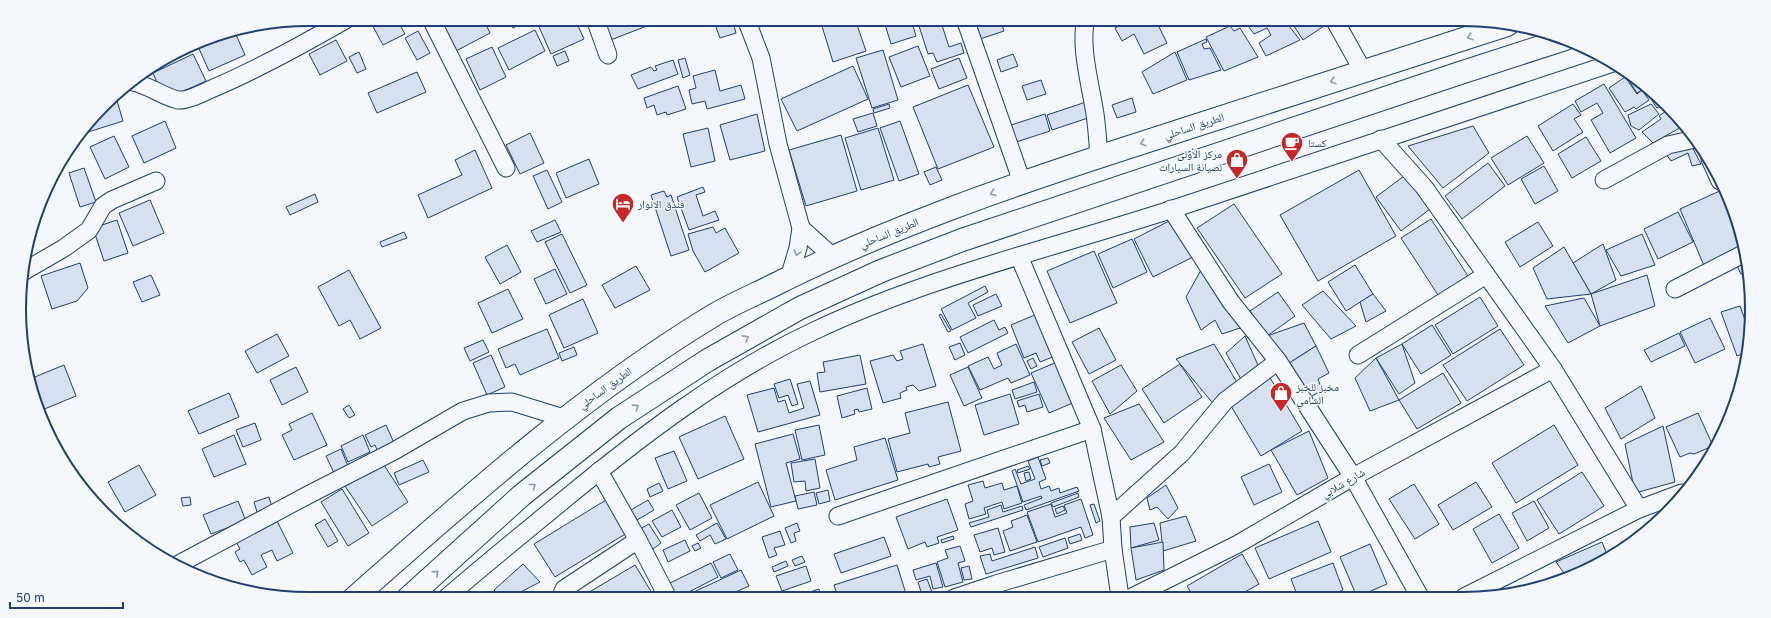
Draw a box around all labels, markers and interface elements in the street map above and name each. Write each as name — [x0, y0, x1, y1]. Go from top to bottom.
one-way arrow — [1467, 32, 1474, 41]
one-way arrow — [1330, 76, 1337, 85]
street label: الطريق الساحلي — [1162, 110, 1226, 144]
cafe icon: كستا — [1279, 130, 1305, 163]
place label: كستا — [1308, 136, 1327, 150]
one-way arrow — [1140, 138, 1147, 147]
place label: مركز الأولى لصيانة السيارات — [1159, 147, 1222, 174]
shop icon: مركز الأولى لصيانة السيارات — [1224, 147, 1250, 180]
one-way arrow — [990, 188, 997, 196]
hotel icon: فندق الانوار — [610, 191, 636, 224]
place label: فندق الانوار — [637, 197, 685, 211]
street label: الطريق الساحلي — [857, 215, 921, 253]
one-way arrow — [793, 250, 801, 256]
one-way arrow — [742, 336, 749, 343]
street label: الطريق الساحلي — [576, 364, 635, 413]
shop icon: مخبز للخبز الشامي — [1268, 380, 1294, 413]
place label: مخبز للخبز الشامي — [1295, 380, 1339, 409]
one-way arrow — [632, 404, 639, 412]
street label: شارع شلابي — [1318, 465, 1368, 503]
one-way arrow — [528, 484, 535, 491]
one-way arrow — [431, 570, 439, 577]
scale bar — [10, 584, 123, 610]
text: 50 m — [16, 590, 45, 605]

